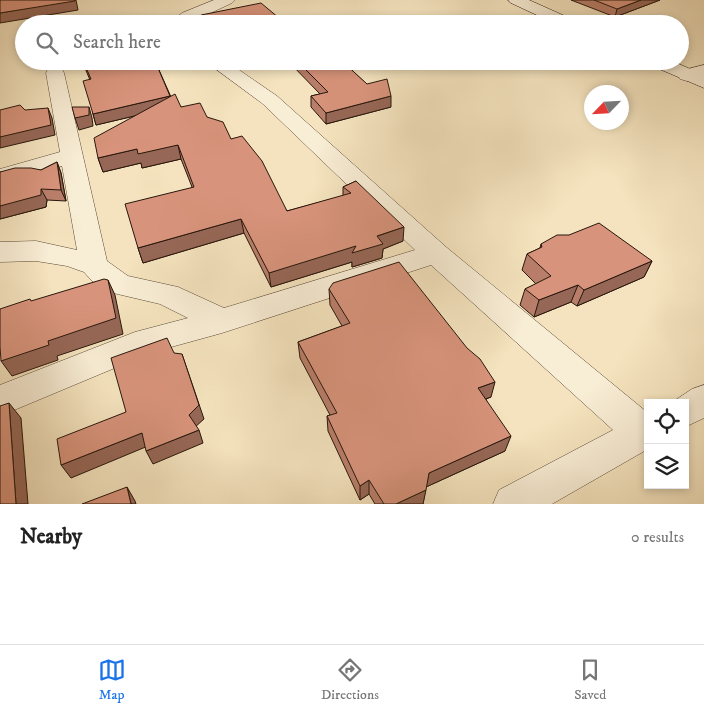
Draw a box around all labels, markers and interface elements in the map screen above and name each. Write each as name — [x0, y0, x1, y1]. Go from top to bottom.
search box — [15, 15, 689, 70]
icon: search — [33, 29, 61, 57]
text: Search here — [73, 31, 161, 54]
north arrow — [584, 85, 629, 130]
map controls — [644, 399, 689, 489]
button: locate — [644, 399, 689, 444]
button: layers — [644, 444, 689, 489]
text: Nearby — [20, 524, 82, 550]
text: 0 results — [631, 527, 684, 547]
tab: Map — [98, 656, 126, 704]
tab: Directions — [321, 656, 379, 704]
tab: Saved — [574, 656, 606, 704]

